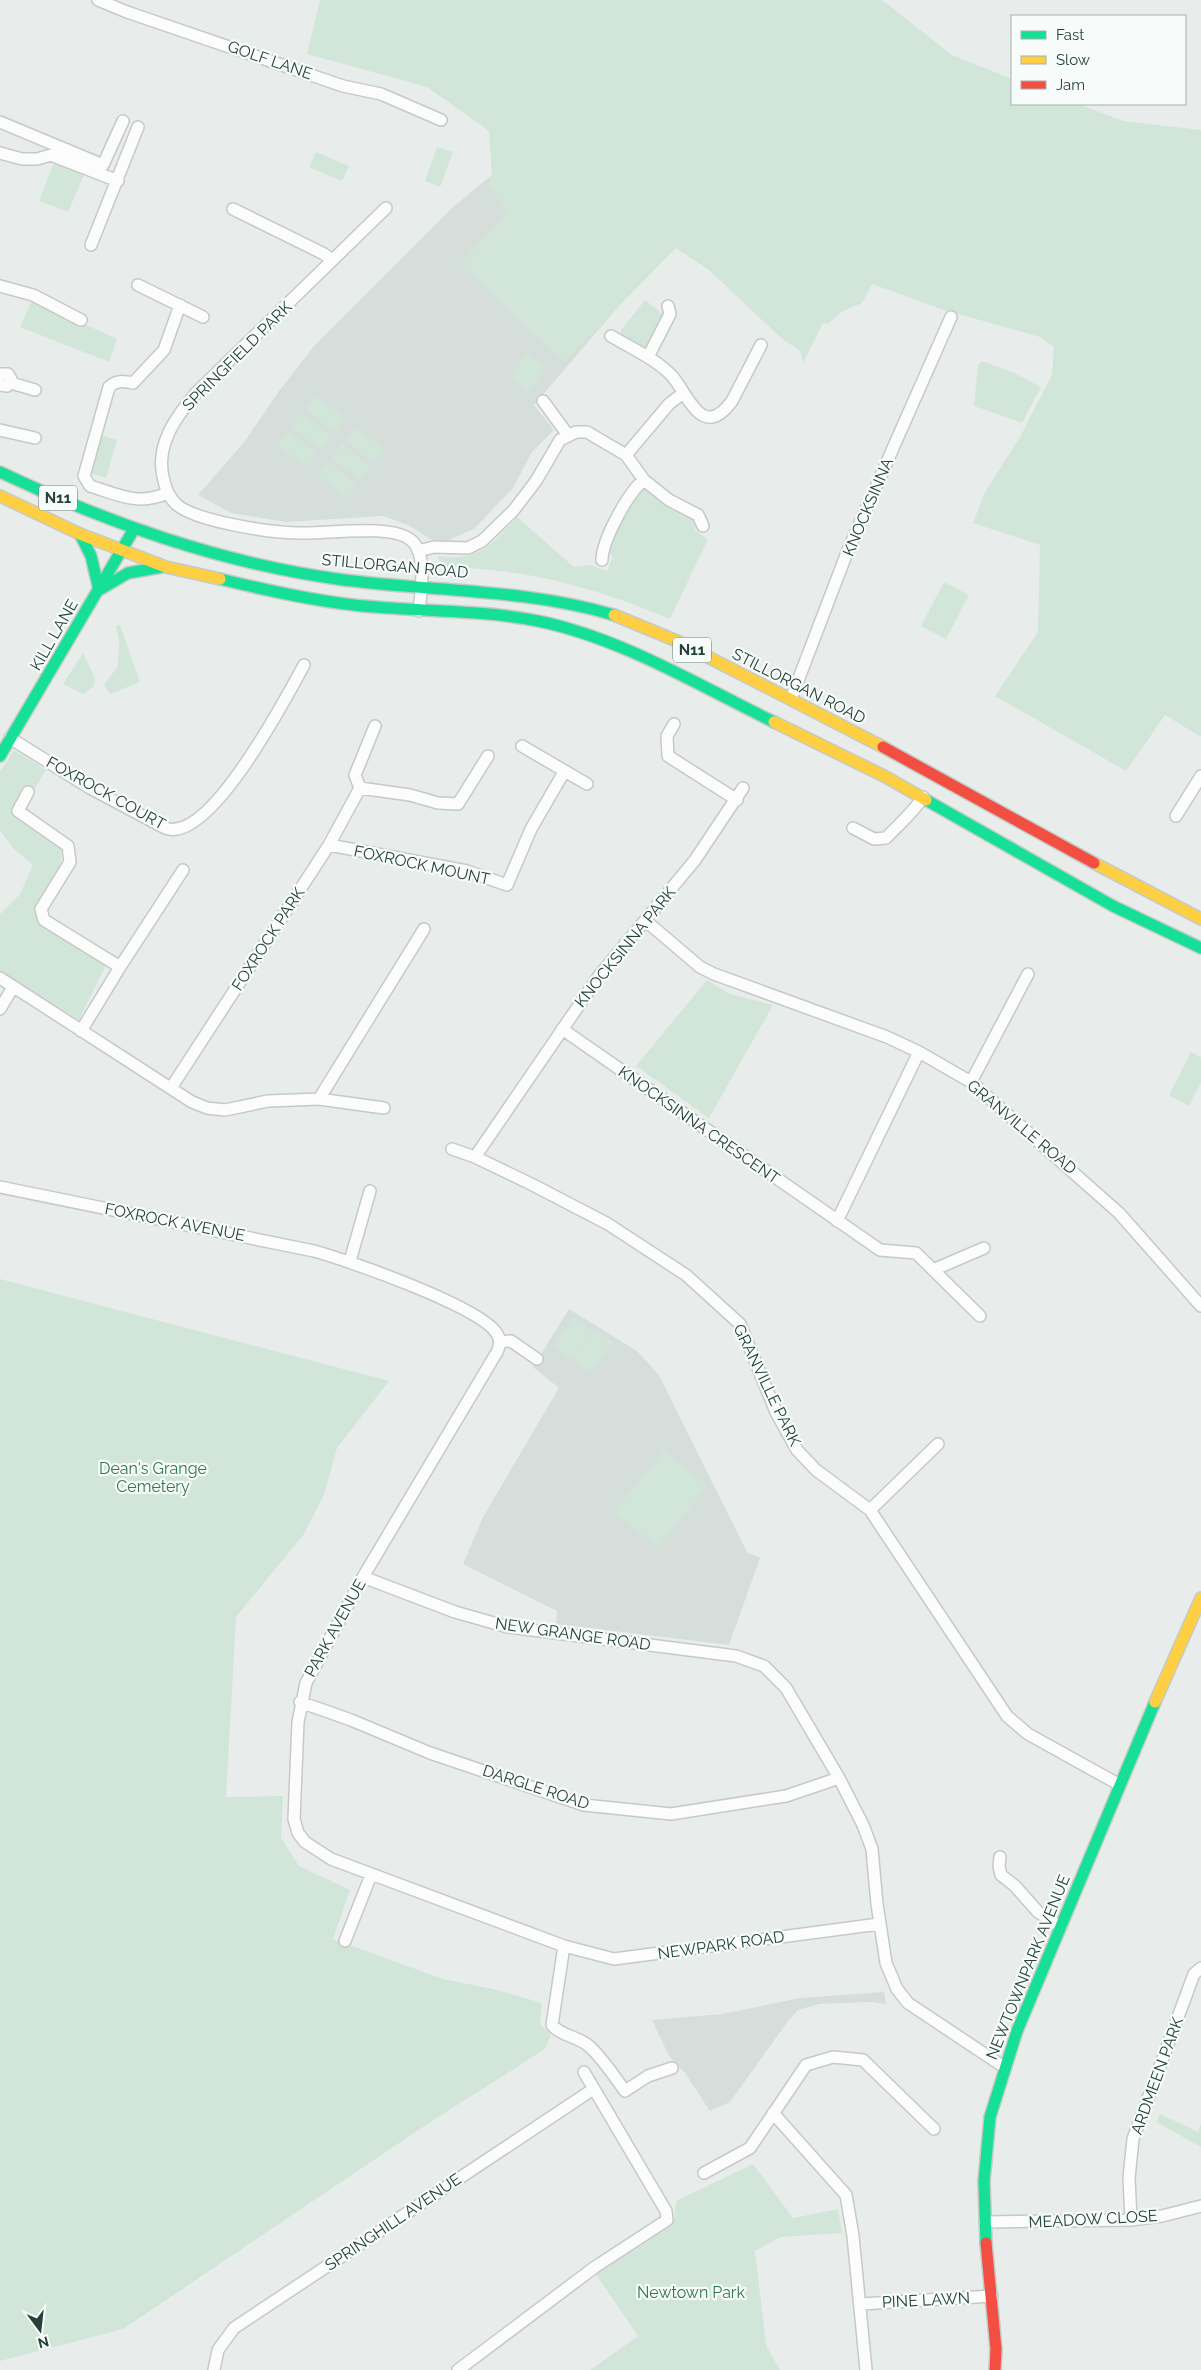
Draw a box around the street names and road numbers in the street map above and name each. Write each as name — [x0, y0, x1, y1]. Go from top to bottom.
street label: GOLF LANE — [225, 37, 315, 83]
street label: SPRINGFIELD PARK — [178, 297, 296, 415]
street label: KNOCKSINNA — [839, 455, 897, 559]
road number: N11 — [39, 486, 77, 510]
street label: STILLORGAN ROAD — [321, 550, 469, 582]
street label: KILL LANE — [26, 596, 82, 674]
road number: N11 — [673, 638, 711, 662]
street label: STILLORGAN ROAD — [729, 644, 869, 728]
street label: FOXROCK COURT — [43, 752, 169, 834]
street label: FOXROCK MOUNT — [352, 841, 492, 889]
street label: KNOCKSINNA PARK — [571, 882, 680, 1011]
street label: FOXROCK PARK — [228, 883, 309, 994]
street label: KNOCKSINNA CRESCENT — [615, 1062, 783, 1188]
street label: GRANVILLE ROAD — [964, 1076, 1080, 1178]
street label: FOXROCK AVENUE — [103, 1199, 247, 1245]
street label: GRANVILLE PARK — [729, 1321, 805, 1450]
street label: PARK AVENUE — [300, 1576, 370, 1680]
street label: NEW GRANGE ROAD — [494, 1614, 652, 1654]
street label: DARGLE ROAD — [480, 1761, 592, 1813]
street label: NEWTOWNPARK AVENUE — [982, 1872, 1074, 2062]
street label: NEWPARK ROAD — [656, 1927, 786, 1963]
street label: ARDMEEN PARK — [1127, 2014, 1187, 2137]
street label: SPRINGHILL AVENUE — [321, 2169, 465, 2275]
street label: MEADOW CLOSE — [1028, 2206, 1158, 2232]
street label: PINE LAWN — [881, 2288, 971, 2312]

